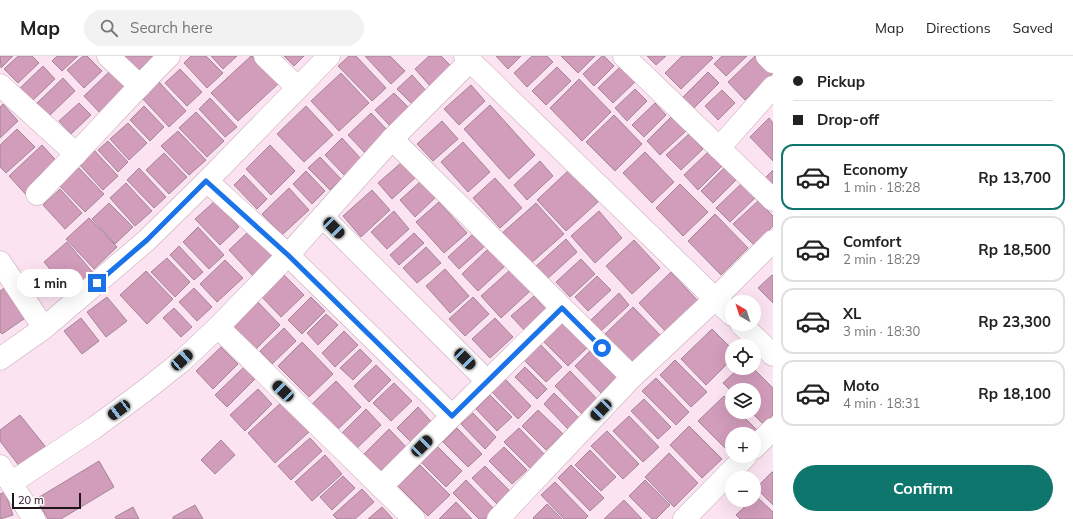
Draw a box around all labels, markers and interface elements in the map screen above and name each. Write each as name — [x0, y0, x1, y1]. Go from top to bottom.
search box — [84, 10, 364, 46]
text: Map — [20, 16, 60, 40]
icon: search — [98, 17, 120, 39]
text: Search here — [130, 18, 213, 37]
text: Map — [875, 19, 904, 37]
text: Directions — [926, 19, 991, 37]
text: Saved — [1013, 19, 1053, 37]
text: Pickup — [817, 72, 865, 91]
text: Drop-off — [817, 110, 879, 129]
icon: car — [795, 159, 831, 195]
text: Economy — [843, 160, 908, 179]
text: Rp 13,700 — [978, 168, 1051, 187]
text: 1 min · 18:28 — [843, 179, 920, 195]
car — [321, 215, 347, 241]
icon: car — [795, 231, 831, 267]
text: Comfort — [843, 232, 901, 251]
text: Rp 18,500 — [978, 240, 1051, 259]
text: 2 min · 18:29 — [843, 251, 920, 267]
callout: 1 min — [17, 269, 83, 297]
route end — [88, 274, 106, 292]
text: 1 min — [33, 275, 67, 291]
north arrow — [725, 295, 761, 331]
map controls — [725, 295, 761, 507]
icon: car — [795, 303, 831, 339]
text: XL — [843, 304, 861, 323]
text: Rp 23,300 — [978, 312, 1051, 331]
text: 3 min · 18:30 — [843, 323, 920, 339]
route start — [593, 339, 611, 357]
button: locate — [725, 339, 761, 375]
car — [452, 346, 478, 372]
car — [169, 348, 195, 372]
icon: car — [795, 375, 831, 411]
text: Moto — [843, 376, 879, 395]
car — [270, 378, 296, 404]
button: layers — [725, 383, 761, 419]
text: Rp 18,100 — [978, 384, 1051, 403]
text: 4 min · 18:31 — [843, 395, 920, 411]
car — [588, 397, 614, 423]
car — [106, 398, 132, 422]
button: + — [725, 427, 761, 463]
car — [409, 433, 435, 459]
button: Confirm — [793, 465, 1053, 511]
button: − — [725, 471, 761, 507]
scale bar — [12, 491, 81, 510]
text: 20 m — [18, 493, 44, 507]

